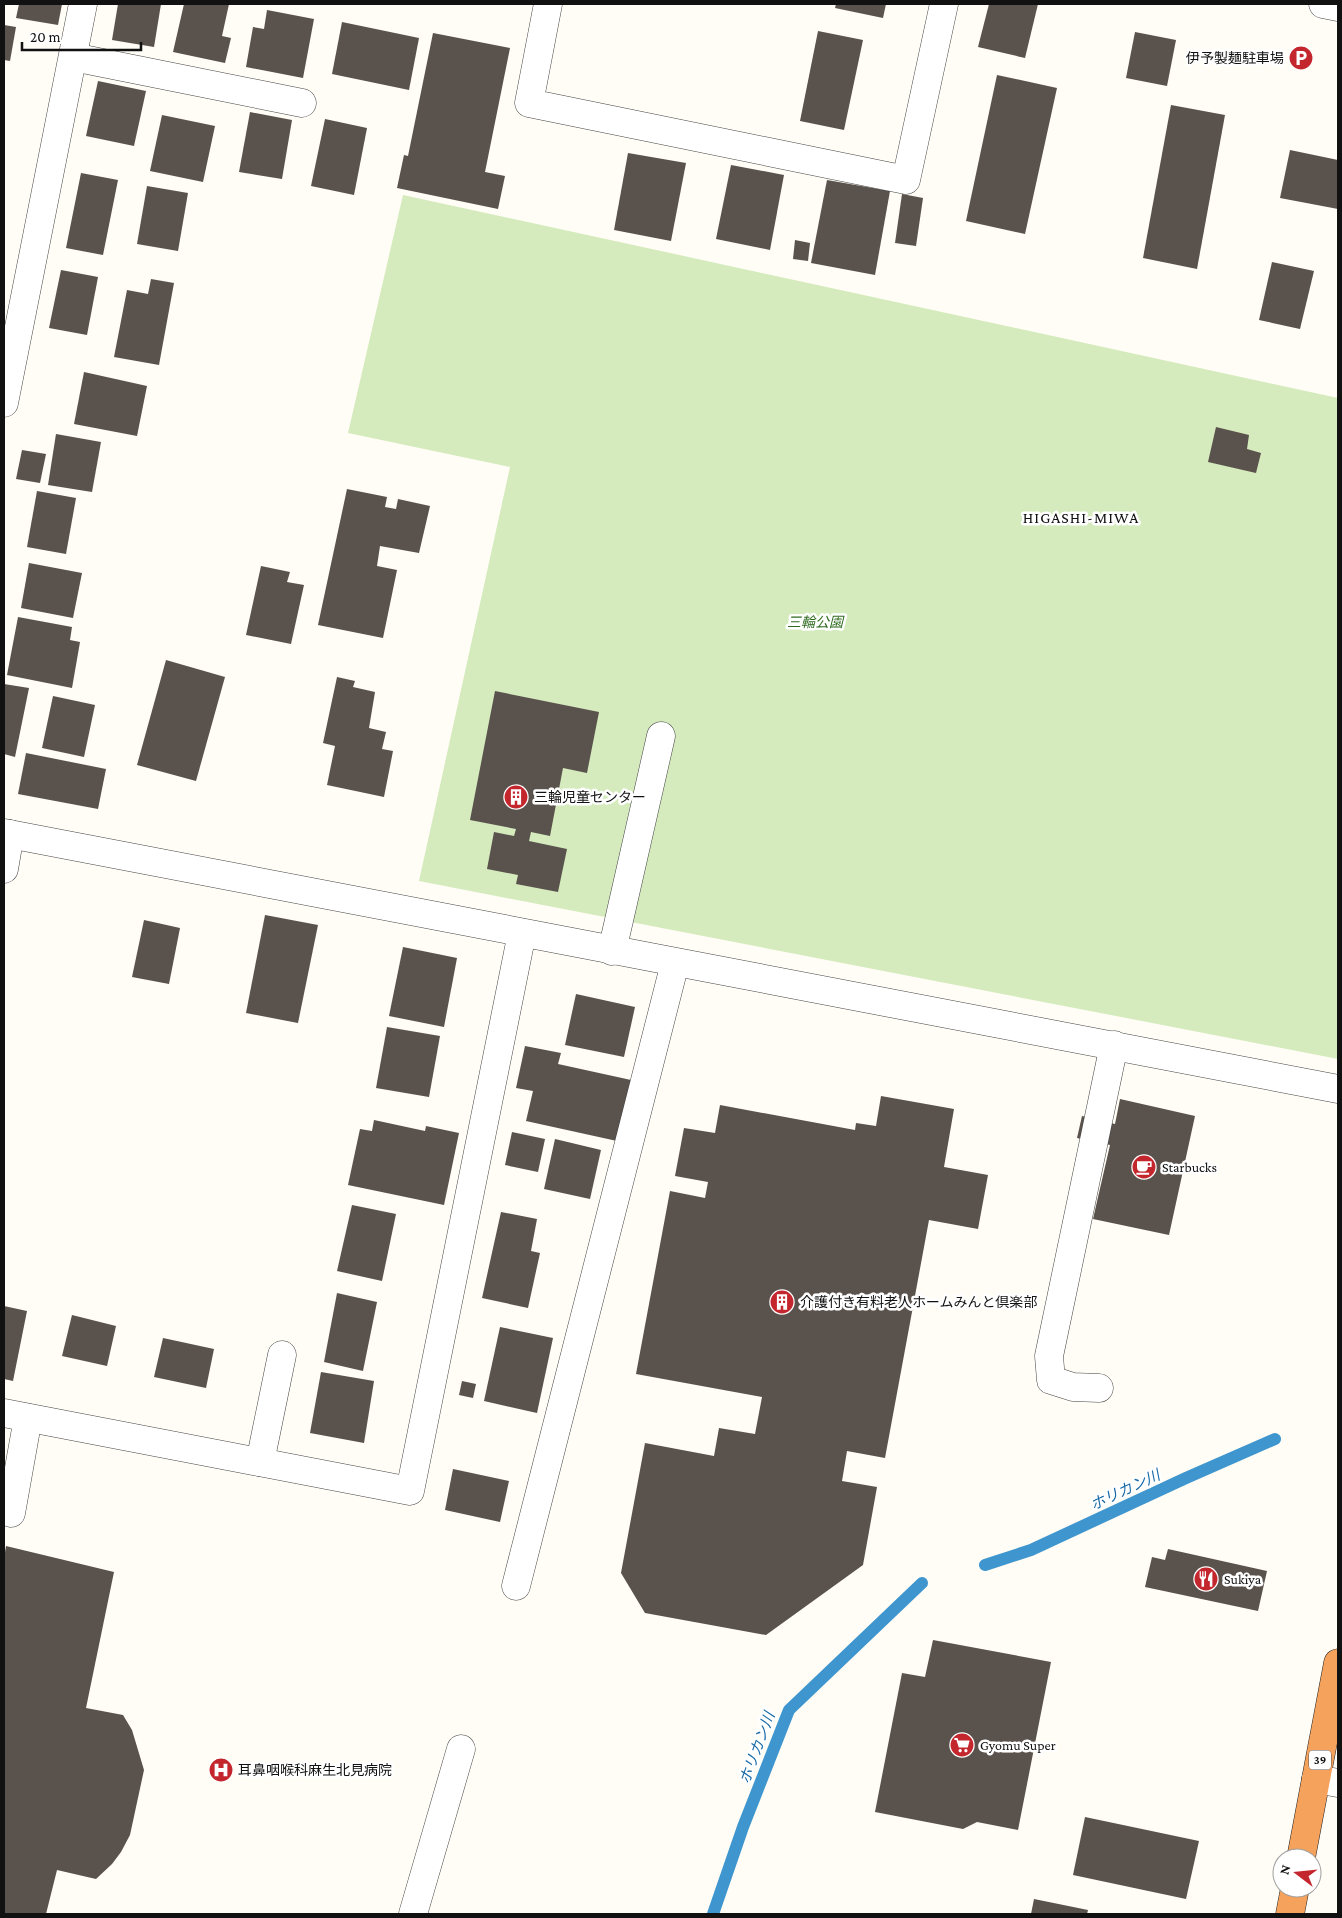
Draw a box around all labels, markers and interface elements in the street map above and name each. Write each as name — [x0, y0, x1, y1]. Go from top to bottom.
scale bar — [22, 20, 141, 52]
text: 20 m — [30, 29, 61, 45]
parking icon: 伊予製麺駐車場 — [1288, 45, 1314, 71]
place label: 伊予製麺駐車場 — [1186, 50, 1284, 66]
district label: HIGASHI-MIWA — [1023, 509, 1139, 526]
park label: 三輪公園 — [787, 614, 845, 630]
building icon: 三輪児童センター — [503, 784, 529, 810]
place label: 三輪児童センター — [534, 789, 646, 805]
cafe icon: Starbucks — [1131, 1154, 1157, 1180]
place label: Starbucks — [1162, 1159, 1217, 1175]
building icon: 介護付き有料老人ホームみんと倶楽部 — [769, 1289, 795, 1315]
place label: 介護付き有料老人ホームみんと倶楽部 — [800, 1294, 1038, 1310]
water label: ホリカン川 — [1088, 1466, 1164, 1513]
restaurant icon: Sukiya — [1193, 1566, 1219, 1592]
place label: Sukiya — [1224, 1571, 1262, 1587]
water label: ホリカン川 — [737, 1708, 778, 1786]
supermarket icon: Gyomu Super — [949, 1732, 975, 1758]
place label: Gyomu Super — [980, 1737, 1056, 1753]
road number: 39 — [1309, 1750, 1331, 1770]
hospital icon: 耳鼻咽喉科麻生北見病院 — [208, 1757, 234, 1783]
place label: 耳鼻咽喉科麻生北見病院 — [238, 1762, 392, 1778]
north arrow — [1272, 1848, 1322, 1898]
text: N — [1275, 1862, 1294, 1876]

